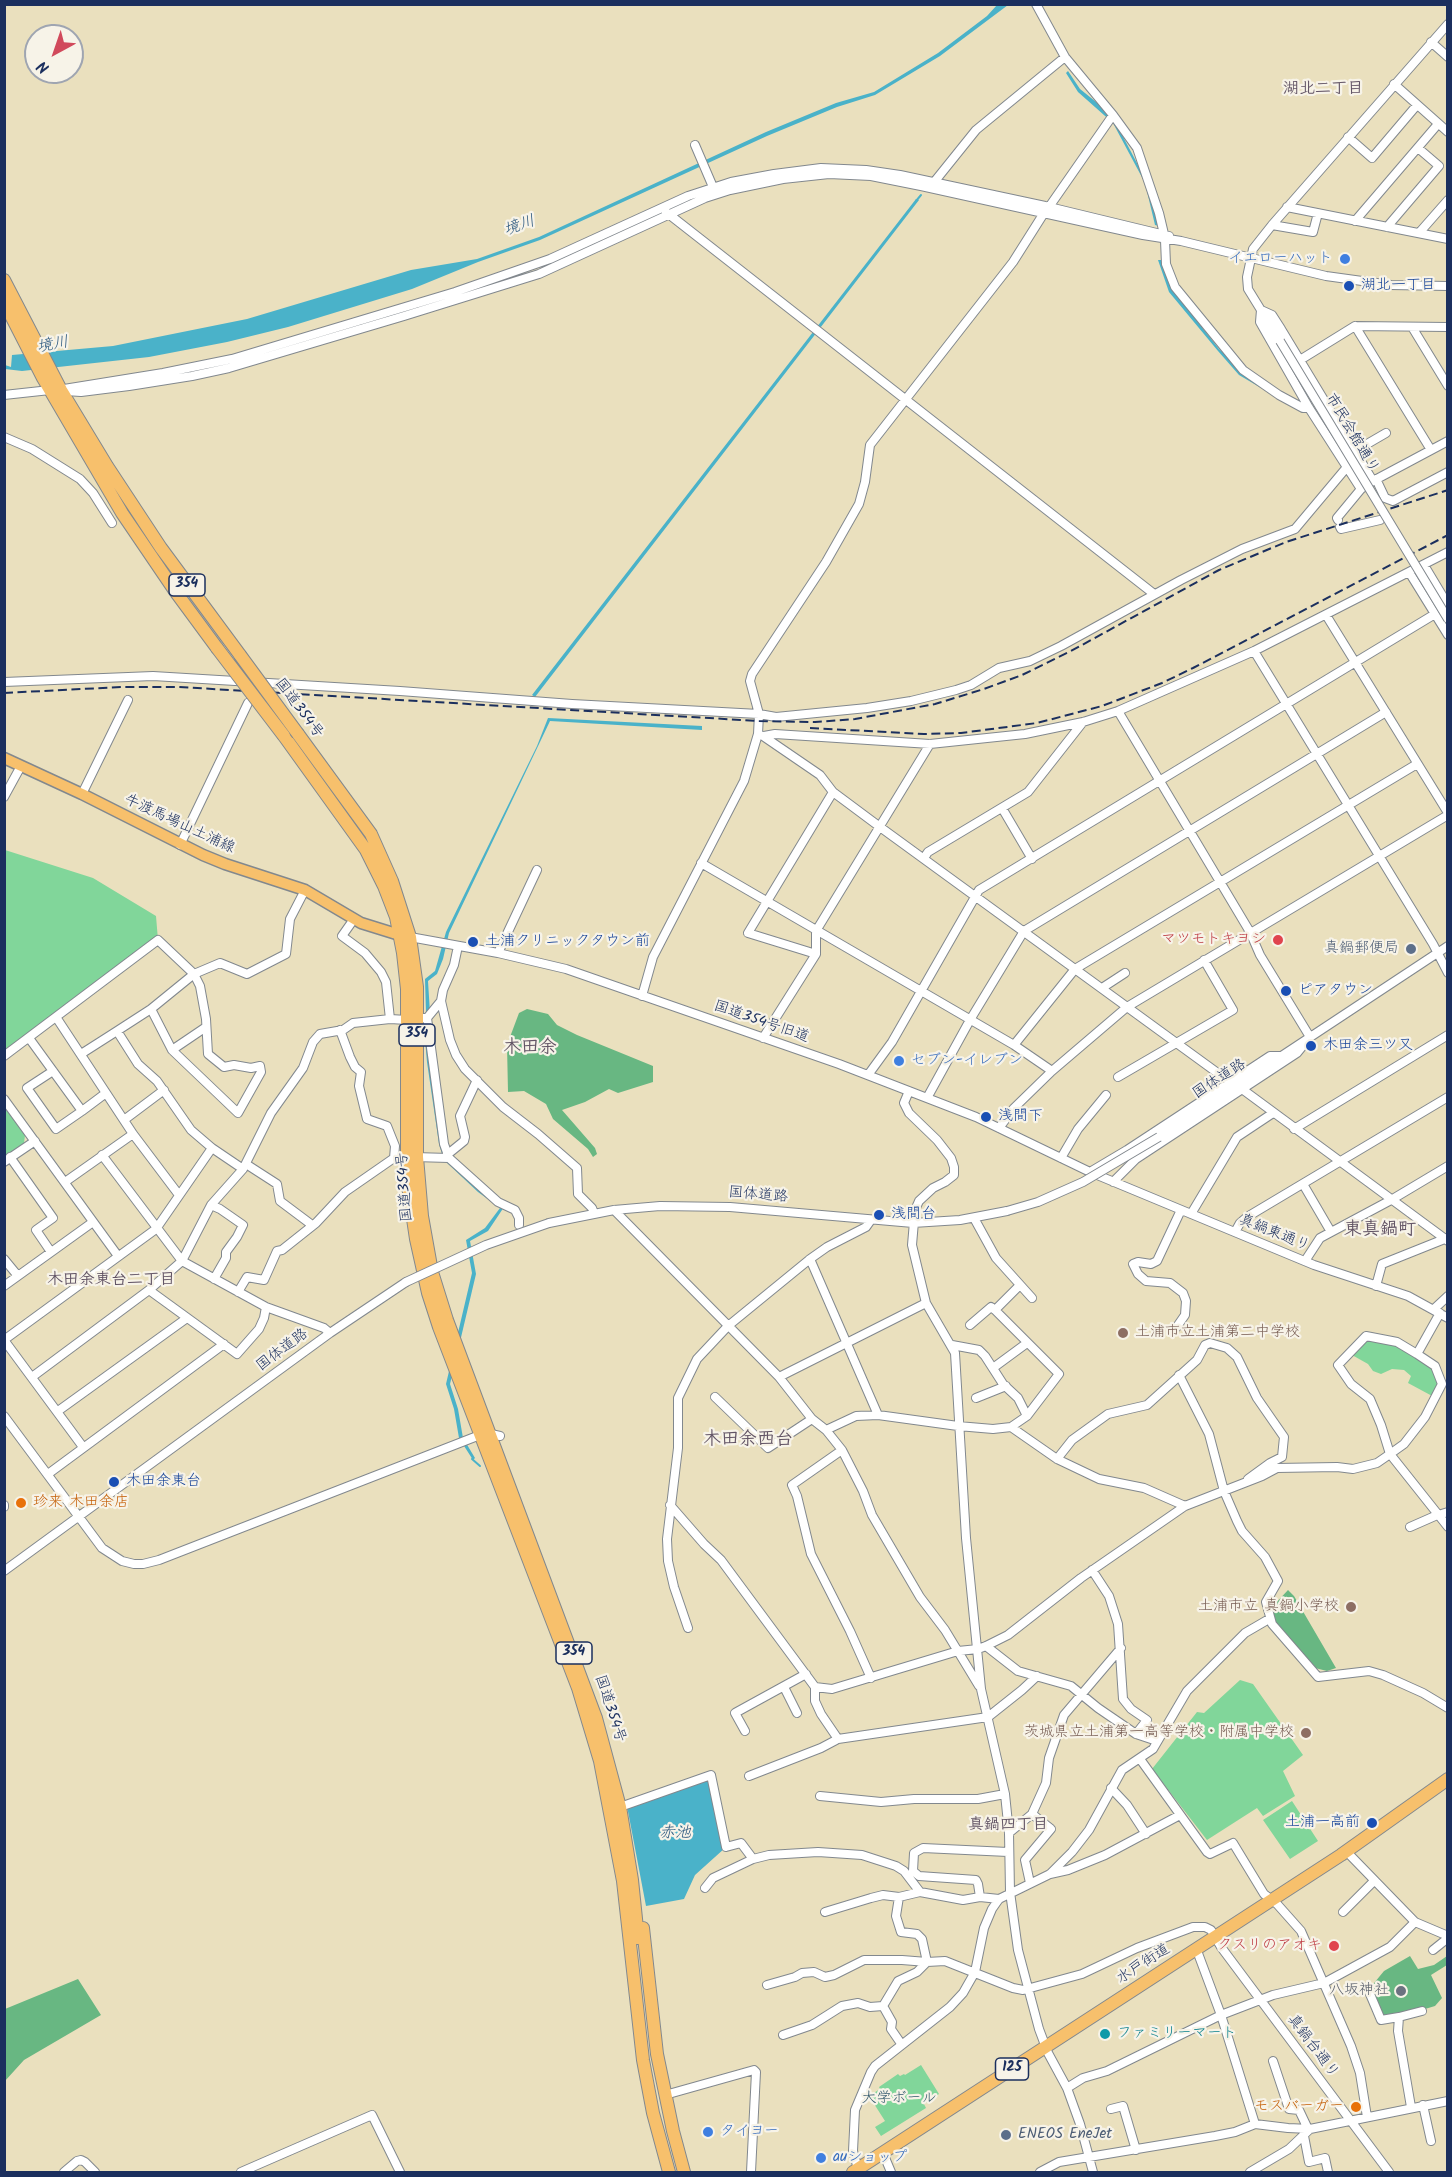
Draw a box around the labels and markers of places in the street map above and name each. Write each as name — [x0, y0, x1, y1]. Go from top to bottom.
place label: イエローハット — [1228, 250, 1333, 268]
marker: イエローハット — [1338, 252, 1352, 266]
place label: 湖北一丁目 — [1361, 277, 1436, 295]
marker: 湖北一丁目 — [1342, 279, 1356, 293]
place label: マツモトキヨシ — [1161, 931, 1266, 949]
place label: 土浦クリニックタウン前 — [485, 933, 650, 951]
marker: マツモトキヨシ — [1271, 933, 1285, 947]
marker: 土浦クリニックタウン前 — [466, 935, 480, 949]
place label: 真鍋郵便局 — [1324, 940, 1399, 958]
marker: 真鍋郵便局 — [1404, 942, 1418, 956]
place label: ピアタウン — [1298, 982, 1373, 1000]
marker: ピアタウン — [1279, 984, 1293, 998]
place label: 木田余三ツ又 — [1323, 1037, 1413, 1055]
marker: 木田余三ツ又 — [1304, 1039, 1318, 1053]
place label: セブン-イレブン — [911, 1052, 1023, 1070]
marker: セブン-イレブン — [892, 1054, 906, 1068]
place label: 浅間下 — [998, 1108, 1043, 1126]
marker: 浅間下 — [979, 1110, 993, 1124]
place label: 浅間台 — [891, 1206, 936, 1224]
marker: 浅間台 — [872, 1208, 886, 1222]
place label: 土浦市立土浦第二中学校 — [1135, 1324, 1300, 1342]
marker: 土浦市立土浦第二中学校 — [1116, 1326, 1130, 1340]
place label: 木田余東台 — [126, 1473, 201, 1491]
marker: 木田余東台 — [107, 1475, 121, 1489]
place label: 珍来 木田余店 — [33, 1494, 129, 1512]
marker: 珍来 木田余店 — [14, 1496, 28, 1510]
place label: 土浦市立 真鍋小学校 — [1198, 1598, 1339, 1616]
marker: 土浦市立 真鍋小学校 — [1344, 1600, 1358, 1614]
place label: 茨城県立土浦第一高等学校・附属中学校 — [1024, 1724, 1294, 1742]
marker: 茨城県立土浦第一高等学校・附属中学校 — [1299, 1726, 1313, 1740]
place label: 土浦一高前 — [1285, 1814, 1360, 1832]
marker: 土浦一高前 — [1365, 1816, 1379, 1830]
place label: クスリのアオキ — [1217, 1937, 1322, 1955]
marker: クスリのアオキ — [1327, 1939, 1341, 1953]
place label: 八坂神社 — [1329, 1982, 1389, 2000]
marker: 八坂神社 — [1394, 1984, 1408, 1998]
place label: ファミリーマート — [1117, 2025, 1237, 2043]
marker: ファミリーマート — [1098, 2027, 1112, 2041]
place label: モスバーガー — [1254, 2098, 1344, 2116]
marker: モスバーガー — [1349, 2100, 1363, 2114]
place label: タイヨー — [720, 2123, 779, 2141]
marker: タイヨー — [701, 2125, 715, 2139]
place label: ENEOS EneJet — [1018, 2126, 1112, 2144]
marker: ENEOS EneJet — [999, 2128, 1013, 2142]
place label: auショップ — [833, 2149, 907, 2167]
marker: auショップ — [814, 2151, 828, 2165]

